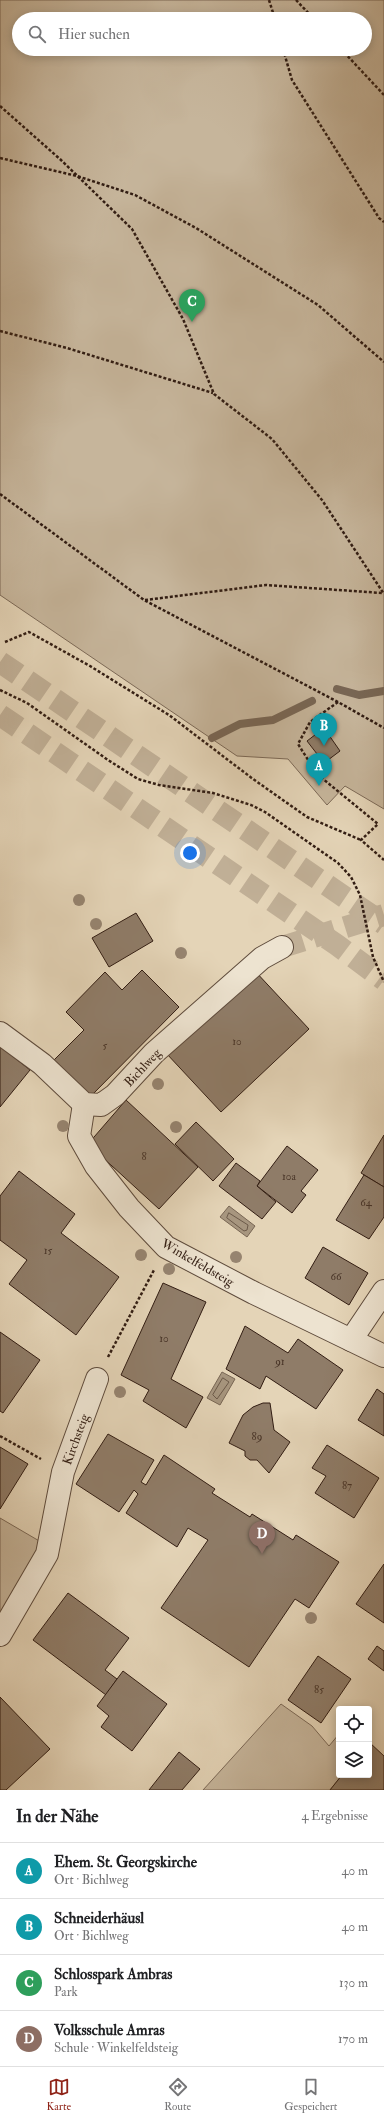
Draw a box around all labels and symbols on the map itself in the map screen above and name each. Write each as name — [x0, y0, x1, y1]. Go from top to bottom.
pin: C — [179, 289, 205, 322]
pin: B — [311, 713, 337, 746]
pin: A — [306, 753, 332, 786]
your location — [180, 843, 200, 863]
house number: 10 — [232, 1035, 242, 1048]
house number: 5 — [103, 1039, 108, 1052]
street label: Bichlweg — [121, 1045, 165, 1090]
house number: 8 — [141, 1150, 147, 1163]
house number: 10a — [282, 1170, 296, 1183]
house number: 64 — [360, 1196, 373, 1209]
street label: Winkelfeldsteig — [157, 1235, 237, 1290]
house number: 15 — [44, 1244, 53, 1257]
house number: 66 — [330, 1270, 343, 1283]
house number: 10 — [159, 1332, 169, 1345]
house number: 91 — [274, 1355, 285, 1368]
street label: Kirchsteig — [59, 1411, 93, 1467]
house number: 89 — [252, 1430, 262, 1443]
house number: 87 — [342, 1479, 352, 1492]
pin: D — [249, 1521, 275, 1554]
house number: 85 — [314, 1683, 324, 1696]

